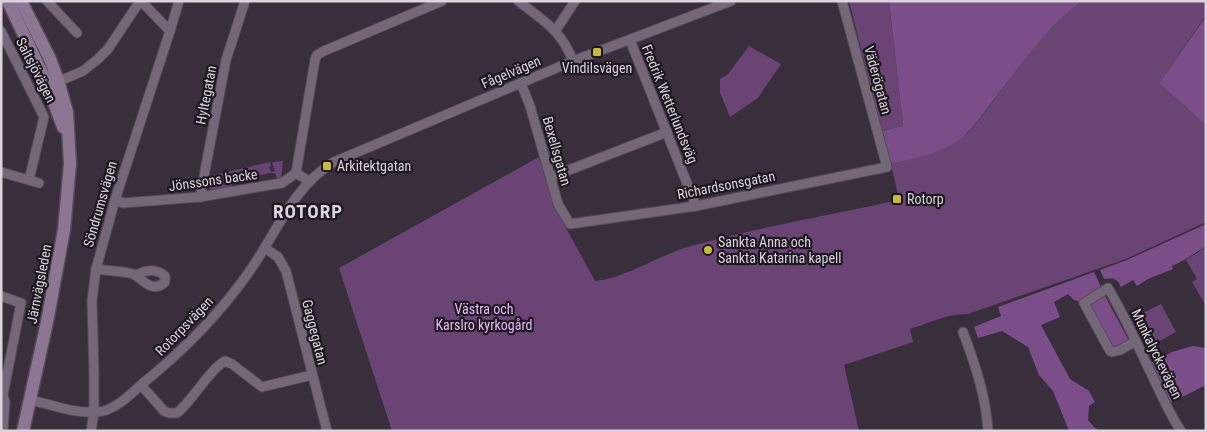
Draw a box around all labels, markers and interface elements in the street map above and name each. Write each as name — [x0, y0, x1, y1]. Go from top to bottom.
street label: Saltsjövägen — [13, 35, 59, 105]
street label: Fredrik Wetterlundsväg — [639, 42, 701, 166]
street label: Väderögatan — [861, 44, 895, 116]
marker: Vindilsvägen — [591, 46, 603, 58]
street label: Fågelvägen — [479, 52, 543, 92]
place label: Vindilsvägen — [562, 60, 632, 76]
street label: Hyltegatan — [192, 64, 220, 126]
street label: Bexellsgatan — [540, 115, 574, 187]
place label: Arkitektgatan — [337, 158, 411, 174]
street label: Söndrumsvägen — [80, 159, 120, 249]
marker: Arkitektgatan — [321, 160, 333, 172]
street label: Jönssons backe — [168, 166, 259, 194]
street label: Richardsonsgatan — [676, 168, 776, 202]
place label: Rotorp — [907, 191, 944, 207]
marker: Rotorp — [891, 193, 903, 205]
district label: ROTORP — [273, 200, 343, 223]
place label: Sankta Anna och Sankta Katarina kapell — [718, 234, 841, 266]
street label: Järnvägsleden — [23, 243, 55, 325]
marker: Sankta Anna och Sankta Katarina kapell — [702, 244, 714, 256]
street label: Rotorpsvägen — [152, 293, 216, 359]
street label: Gaggegatan — [299, 298, 331, 366]
park label: Västra och Karslro kyrkogård — [435, 301, 533, 333]
street label: Munkalyckevägen — [1128, 306, 1186, 402]

